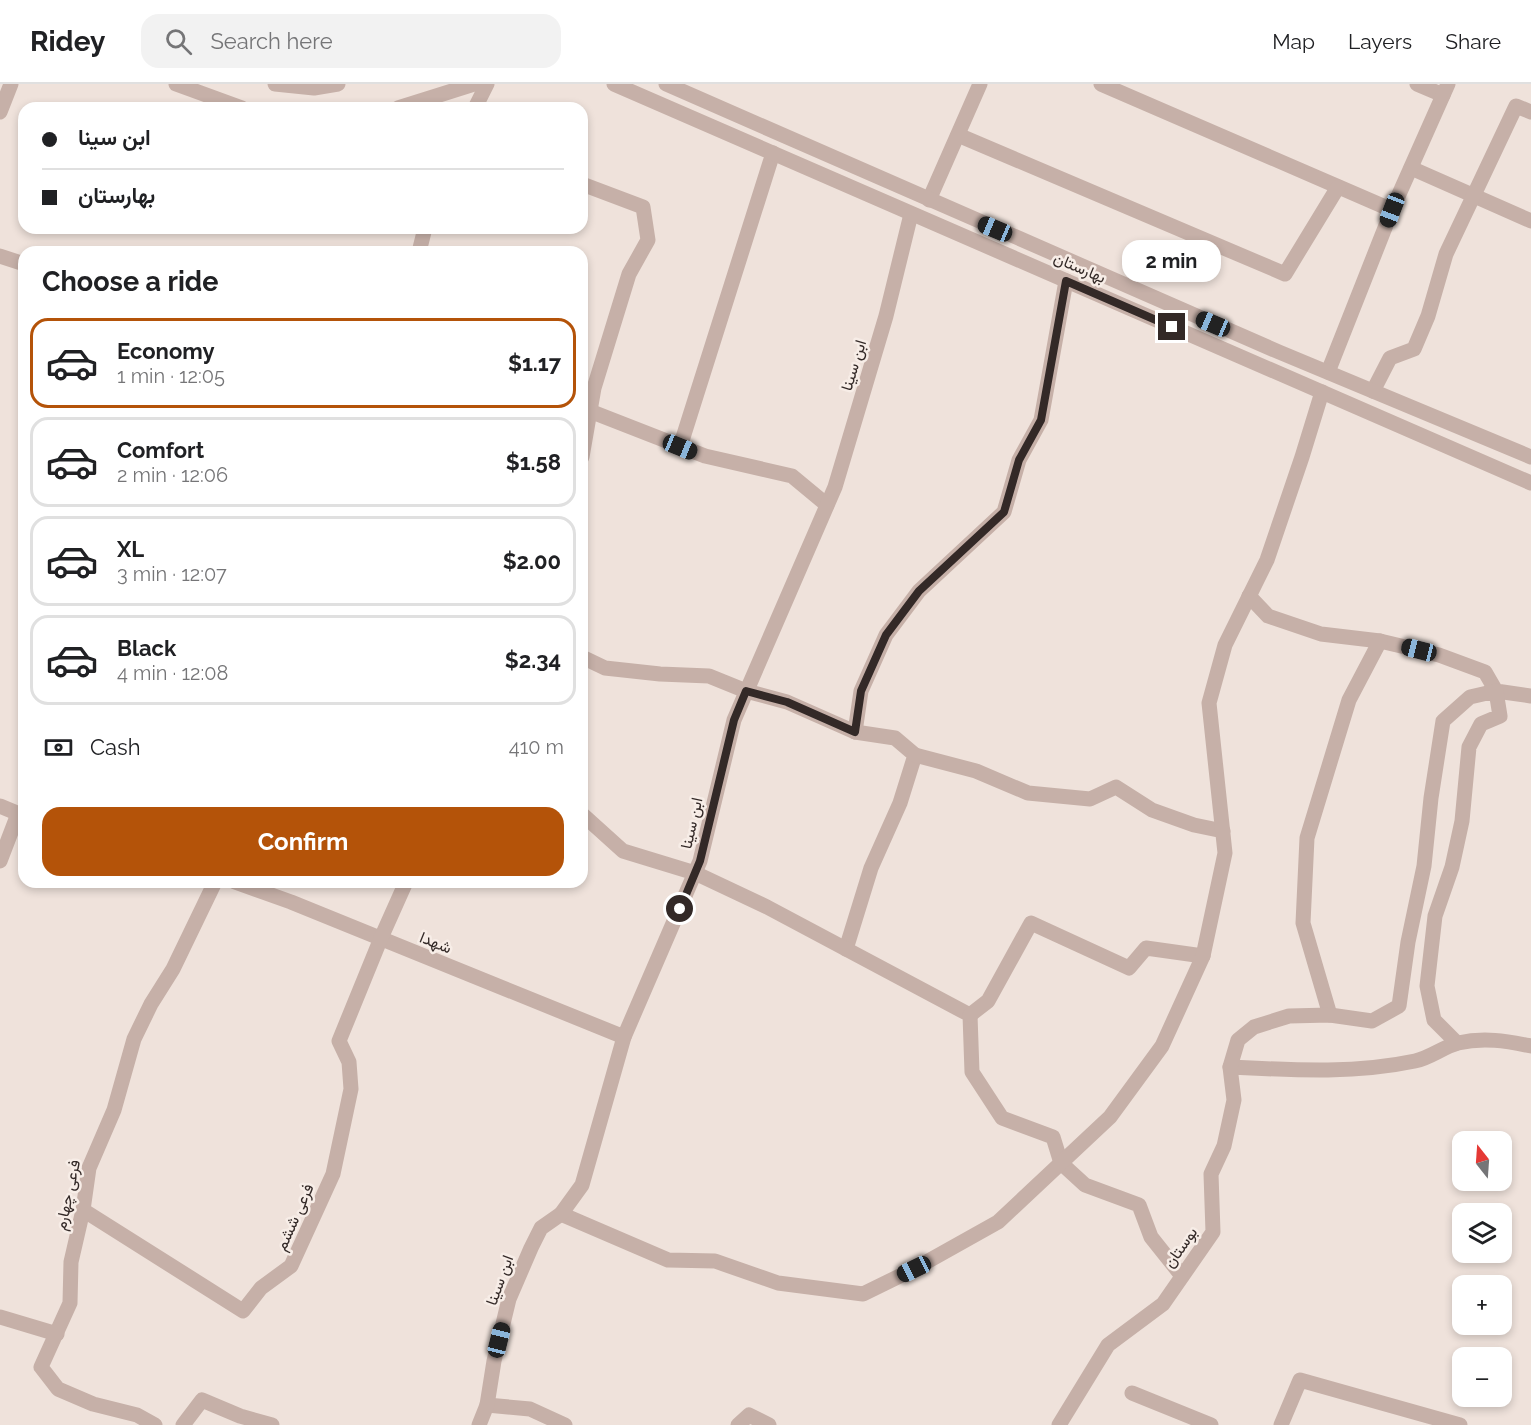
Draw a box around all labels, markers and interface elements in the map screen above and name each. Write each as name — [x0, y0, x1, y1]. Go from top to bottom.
search box — [141, 14, 561, 68]
text: Ridey — [30, 25, 105, 58]
icon: search — [162, 25, 195, 58]
text: Search here — [210, 28, 333, 54]
text: Map — [1272, 29, 1315, 54]
text: Layers — [1348, 29, 1412, 54]
text: Share — [1445, 29, 1501, 54]
text: ابن سینا — [78, 124, 151, 150]
text: بهارستان — [78, 182, 155, 208]
car — [1377, 190, 1407, 230]
car — [975, 214, 1015, 244]
callout: 2 min — [1122, 240, 1222, 282]
street label: بهارستان — [1050, 248, 1109, 288]
text: 2 min — [1146, 249, 1197, 273]
text: Choose a ride — [42, 266, 218, 297]
car — [1193, 309, 1233, 339]
route end — [1158, 313, 1185, 340]
icon: car — [45, 336, 99, 390]
street label: ابن سینا — [837, 337, 871, 393]
text: Economy — [117, 338, 215, 364]
text: $1.17 — [508, 350, 561, 376]
text: 1 min · 12:05 — [117, 364, 225, 388]
car — [660, 432, 700, 462]
icon: car — [45, 435, 99, 489]
text: Comfort — [117, 437, 204, 463]
text: $1.58 — [506, 449, 561, 475]
text: 2 min · 12:06 — [117, 463, 228, 487]
icon: car — [45, 534, 99, 588]
text: XL — [117, 536, 144, 562]
text: $2.00 — [503, 548, 561, 574]
text: 3 min · 12:07 — [117, 562, 227, 586]
icon: car — [45, 633, 99, 687]
text: Black — [117, 635, 176, 661]
car — [1399, 637, 1439, 663]
text: $2.34 — [505, 647, 561, 673]
text: 4 min · 12:08 — [117, 661, 228, 685]
icon: cash — [42, 731, 75, 764]
text: Cash — [90, 734, 141, 760]
text: 410 m — [509, 735, 564, 759]
street label: ابن سینا — [676, 796, 708, 851]
button: Confirm — [42, 807, 564, 876]
route start — [666, 895, 693, 922]
street label: شهدا — [417, 928, 455, 958]
north arrow — [1452, 1131, 1512, 1191]
map controls — [1452, 1131, 1512, 1407]
street label: فرعی چهارم — [51, 1158, 86, 1233]
street label: فرعی ششم — [271, 1181, 319, 1254]
button: layers — [1452, 1203, 1512, 1263]
street label: بوستان — [1160, 1223, 1202, 1272]
street label: ابن سینا — [482, 1252, 518, 1308]
car — [894, 1253, 934, 1285]
button: + — [1452, 1275, 1512, 1335]
car — [486, 1320, 512, 1360]
button: − — [1452, 1347, 1512, 1407]

